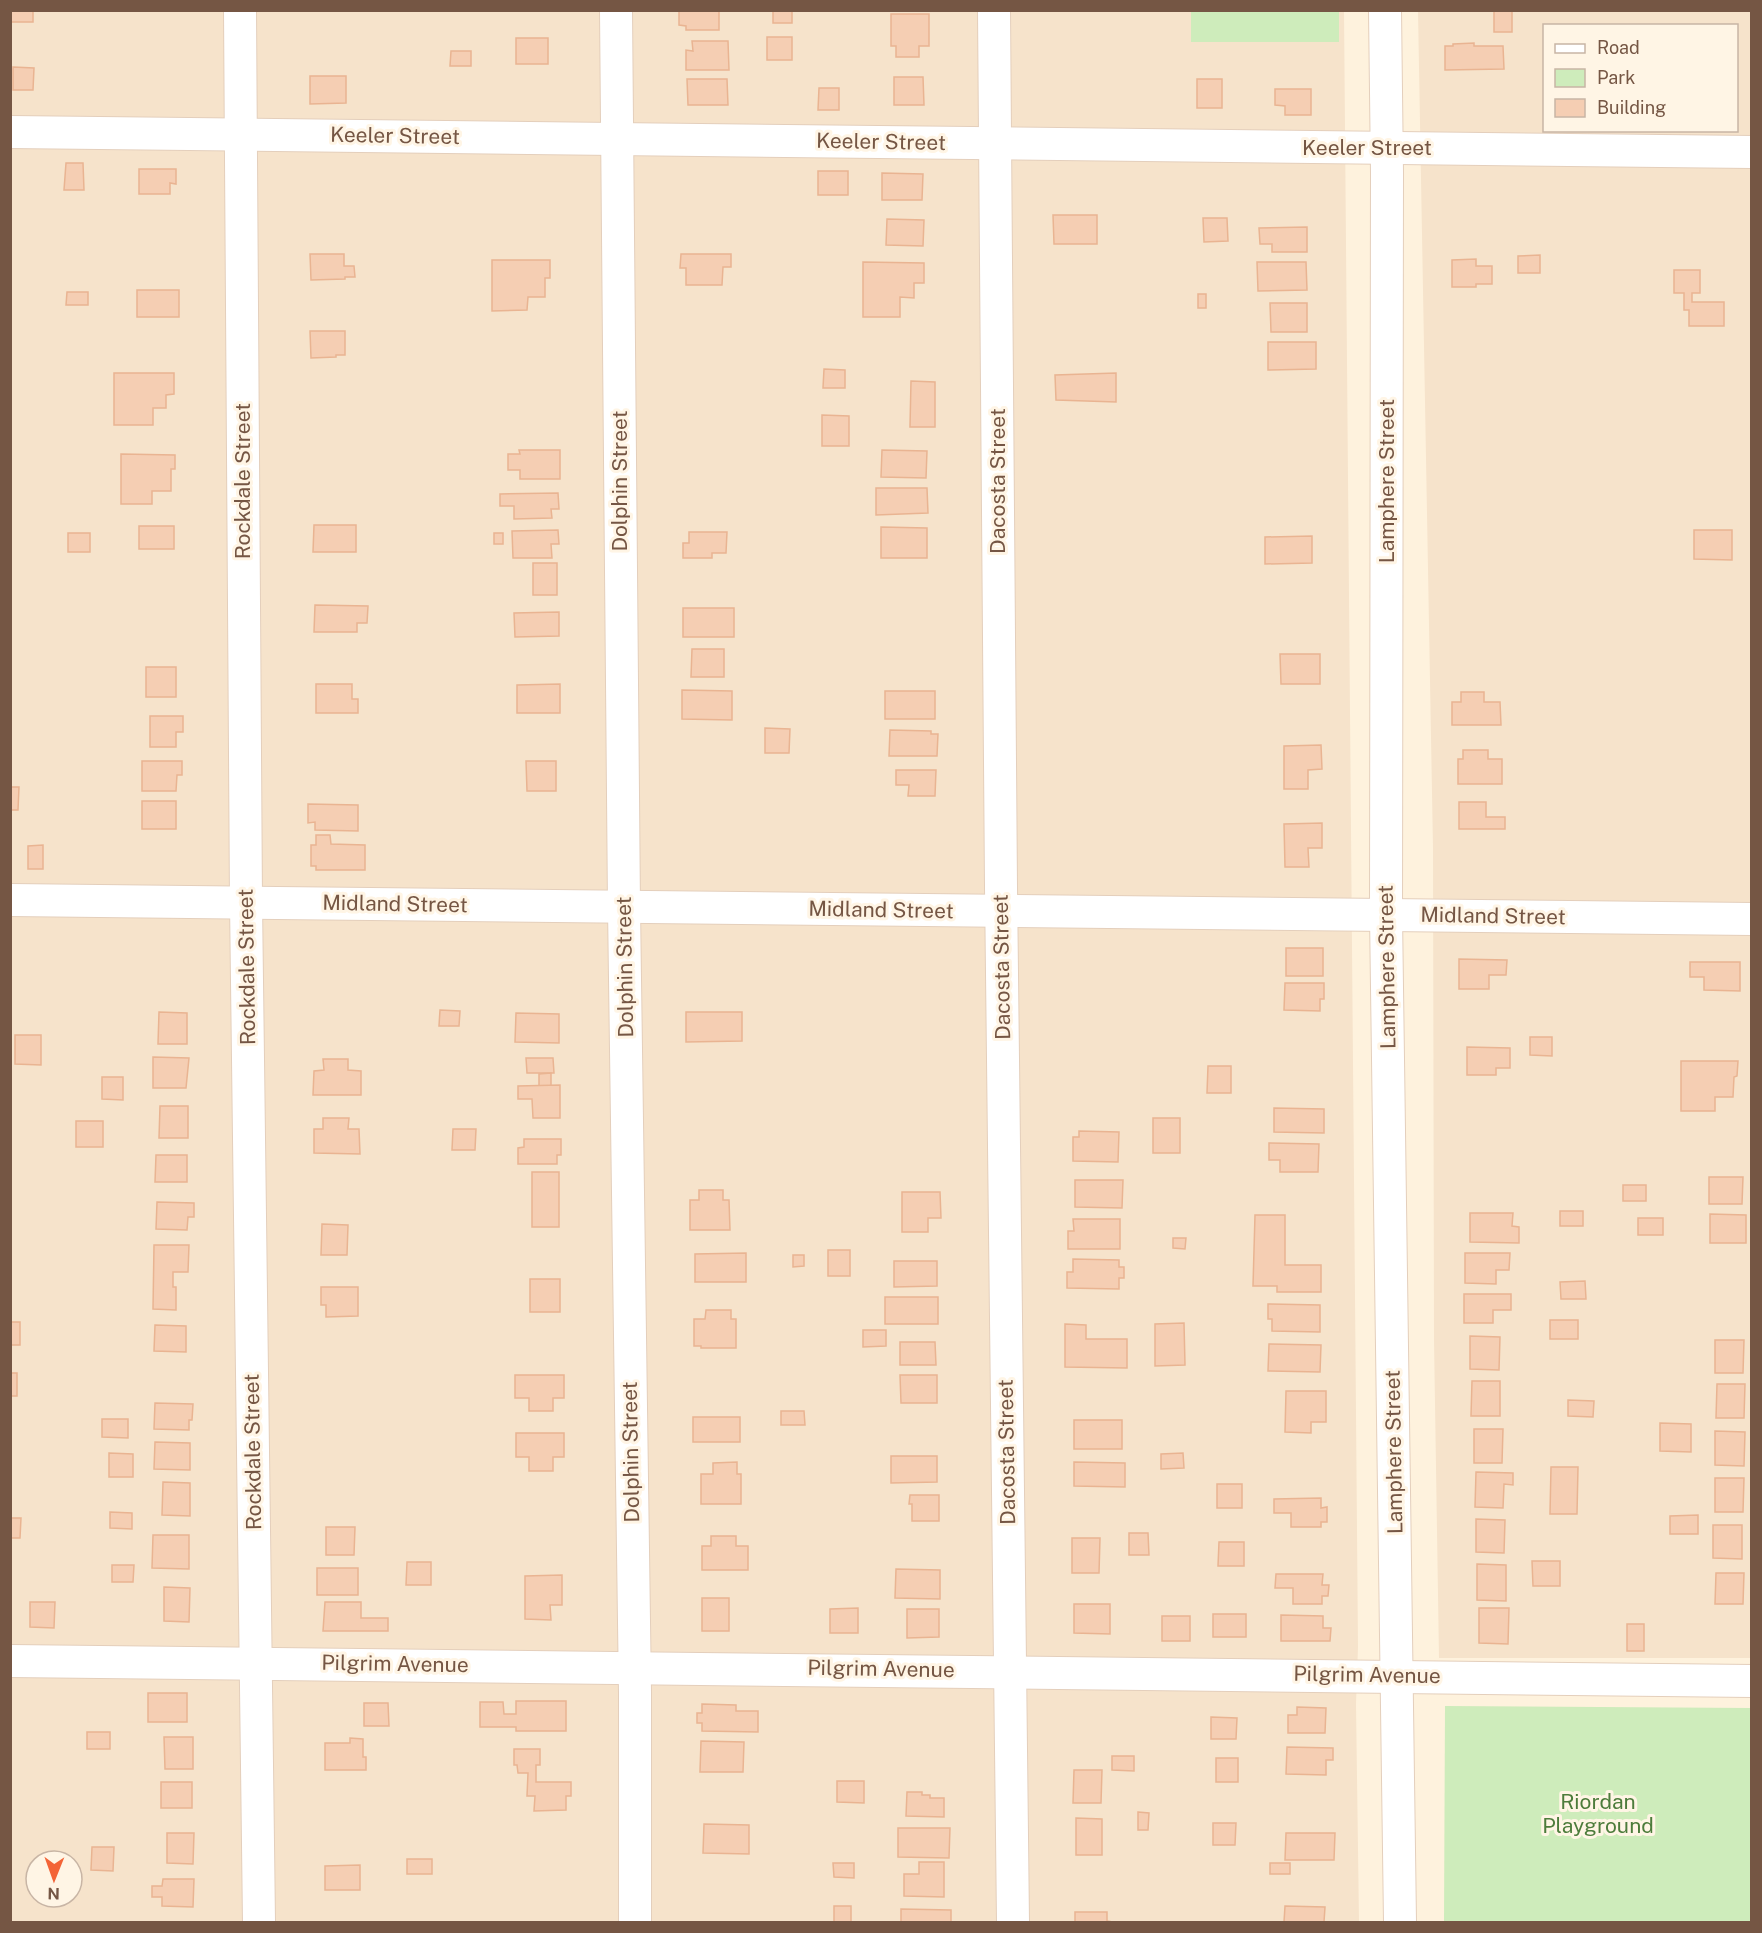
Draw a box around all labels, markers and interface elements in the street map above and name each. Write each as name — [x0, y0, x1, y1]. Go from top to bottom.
legend — [1543, 24, 1738, 132]
text: Road — [1597, 37, 1640, 58]
text: Park — [1597, 67, 1635, 88]
text: Building — [1597, 97, 1666, 118]
street label: Keeler Street — [330, 122, 460, 149]
street label: Keeler Street — [816, 128, 946, 155]
street label: Keeler Street — [1302, 135, 1432, 160]
street label: Lamphere Street — [1374, 399, 1399, 563]
street label: Rockdale Street — [230, 403, 255, 559]
street label: Dacosta Street — [985, 408, 1010, 554]
street label: Dolphin Street — [607, 410, 632, 552]
street label: Lamphere Street — [1373, 885, 1400, 1049]
street label: Rockdale Street — [233, 889, 260, 1045]
street label: Midland Street — [322, 890, 468, 917]
street label: Dacosta Street — [988, 894, 1015, 1040]
street label: Dolphin Street — [611, 896, 638, 1038]
street label: Midland Street — [808, 896, 954, 923]
street label: Midland Street — [1420, 902, 1566, 929]
street label: Lamphere Street — [1380, 1370, 1407, 1534]
street label: Rockdale Street — [239, 1374, 266, 1530]
street label: Dacosta Street — [993, 1379, 1020, 1525]
street label: Dolphin Street — [617, 1381, 644, 1523]
street label: Pilgrim Avenue — [321, 1650, 469, 1677]
street label: Pilgrim Avenue — [807, 1655, 955, 1682]
street label: Pilgrim Avenue — [1293, 1661, 1441, 1688]
park label: Riordan Playground — [1542, 1789, 1654, 1838]
north arrow — [24, 1849, 84, 1909]
text: N — [47, 1884, 60, 1903]

